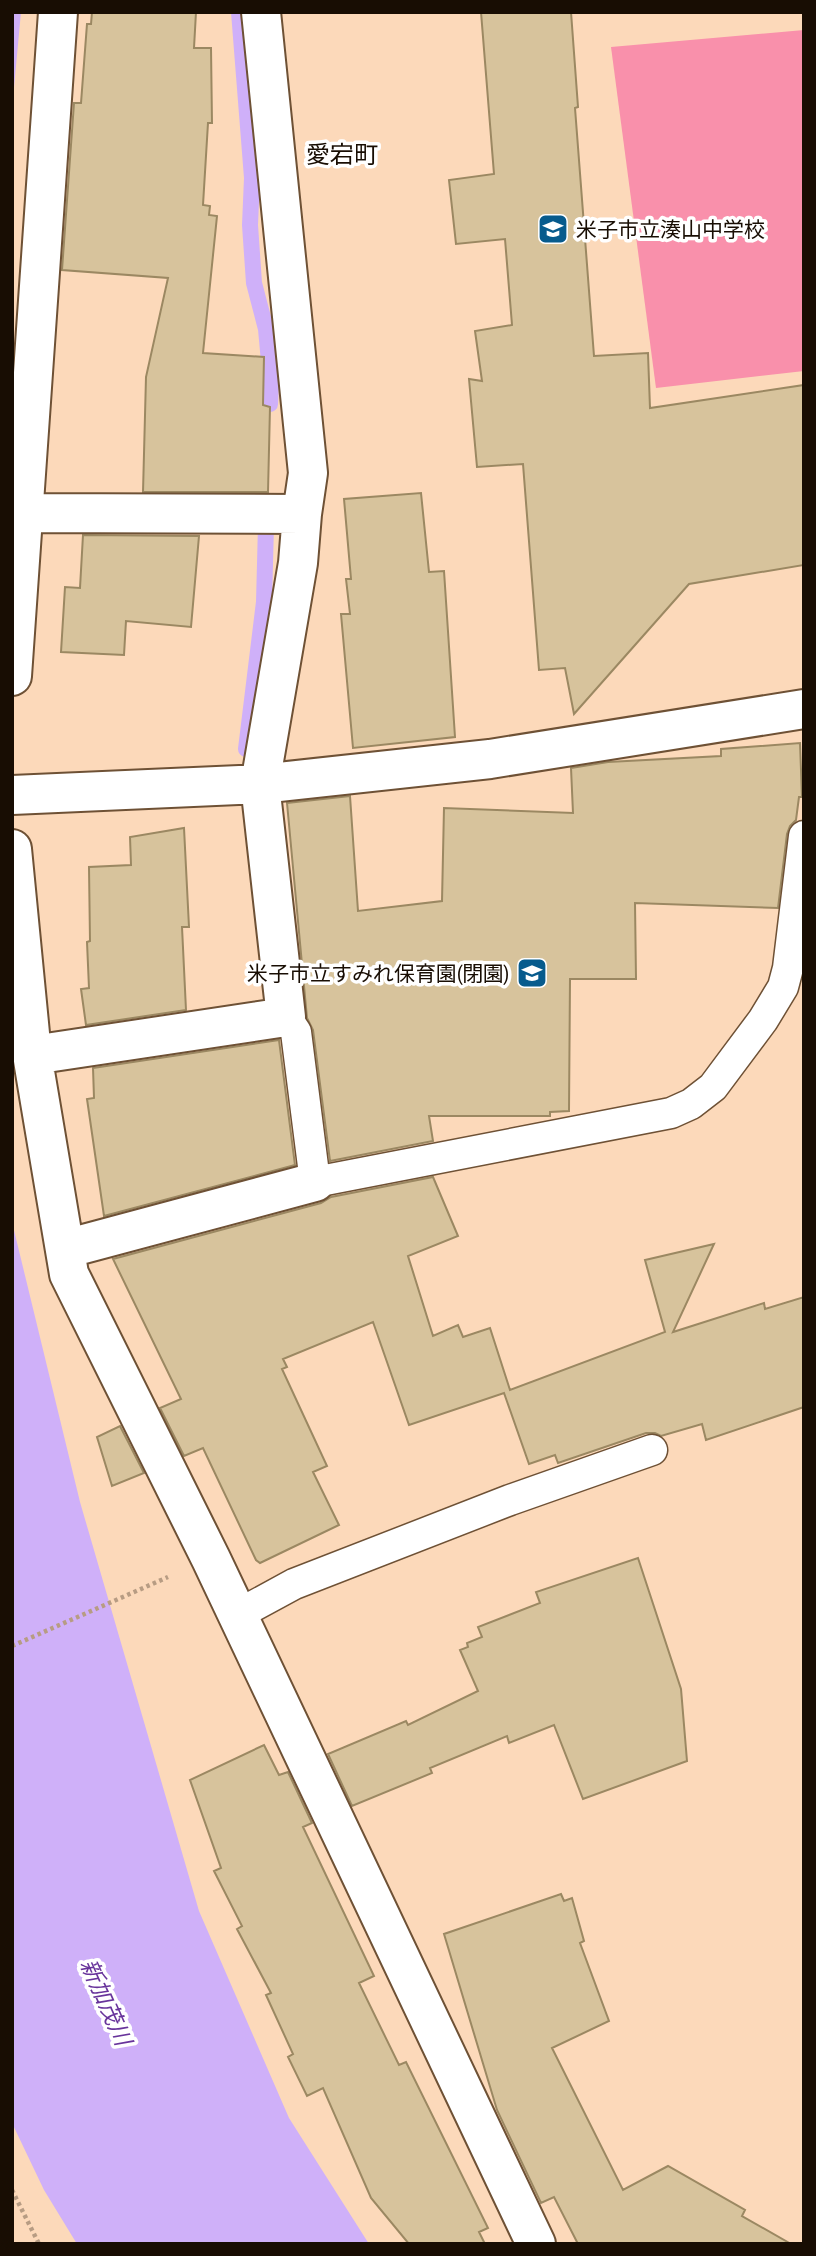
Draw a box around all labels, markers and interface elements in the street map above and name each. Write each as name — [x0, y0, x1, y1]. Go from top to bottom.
district label: 愛宕町 — [306, 141, 378, 168]
school or university icon: 米子市立湊山中学校 — [536, 212, 570, 246]
place label: 米子市立湊山中学校 — [576, 217, 765, 241]
school or university icon: 米子市立すみれ保育園(閉園) — [515, 956, 549, 990]
place label: 米子市立すみれ保育園(閉園) — [247, 961, 509, 985]
water label: 新加茂川 — [75, 1955, 138, 2052]

